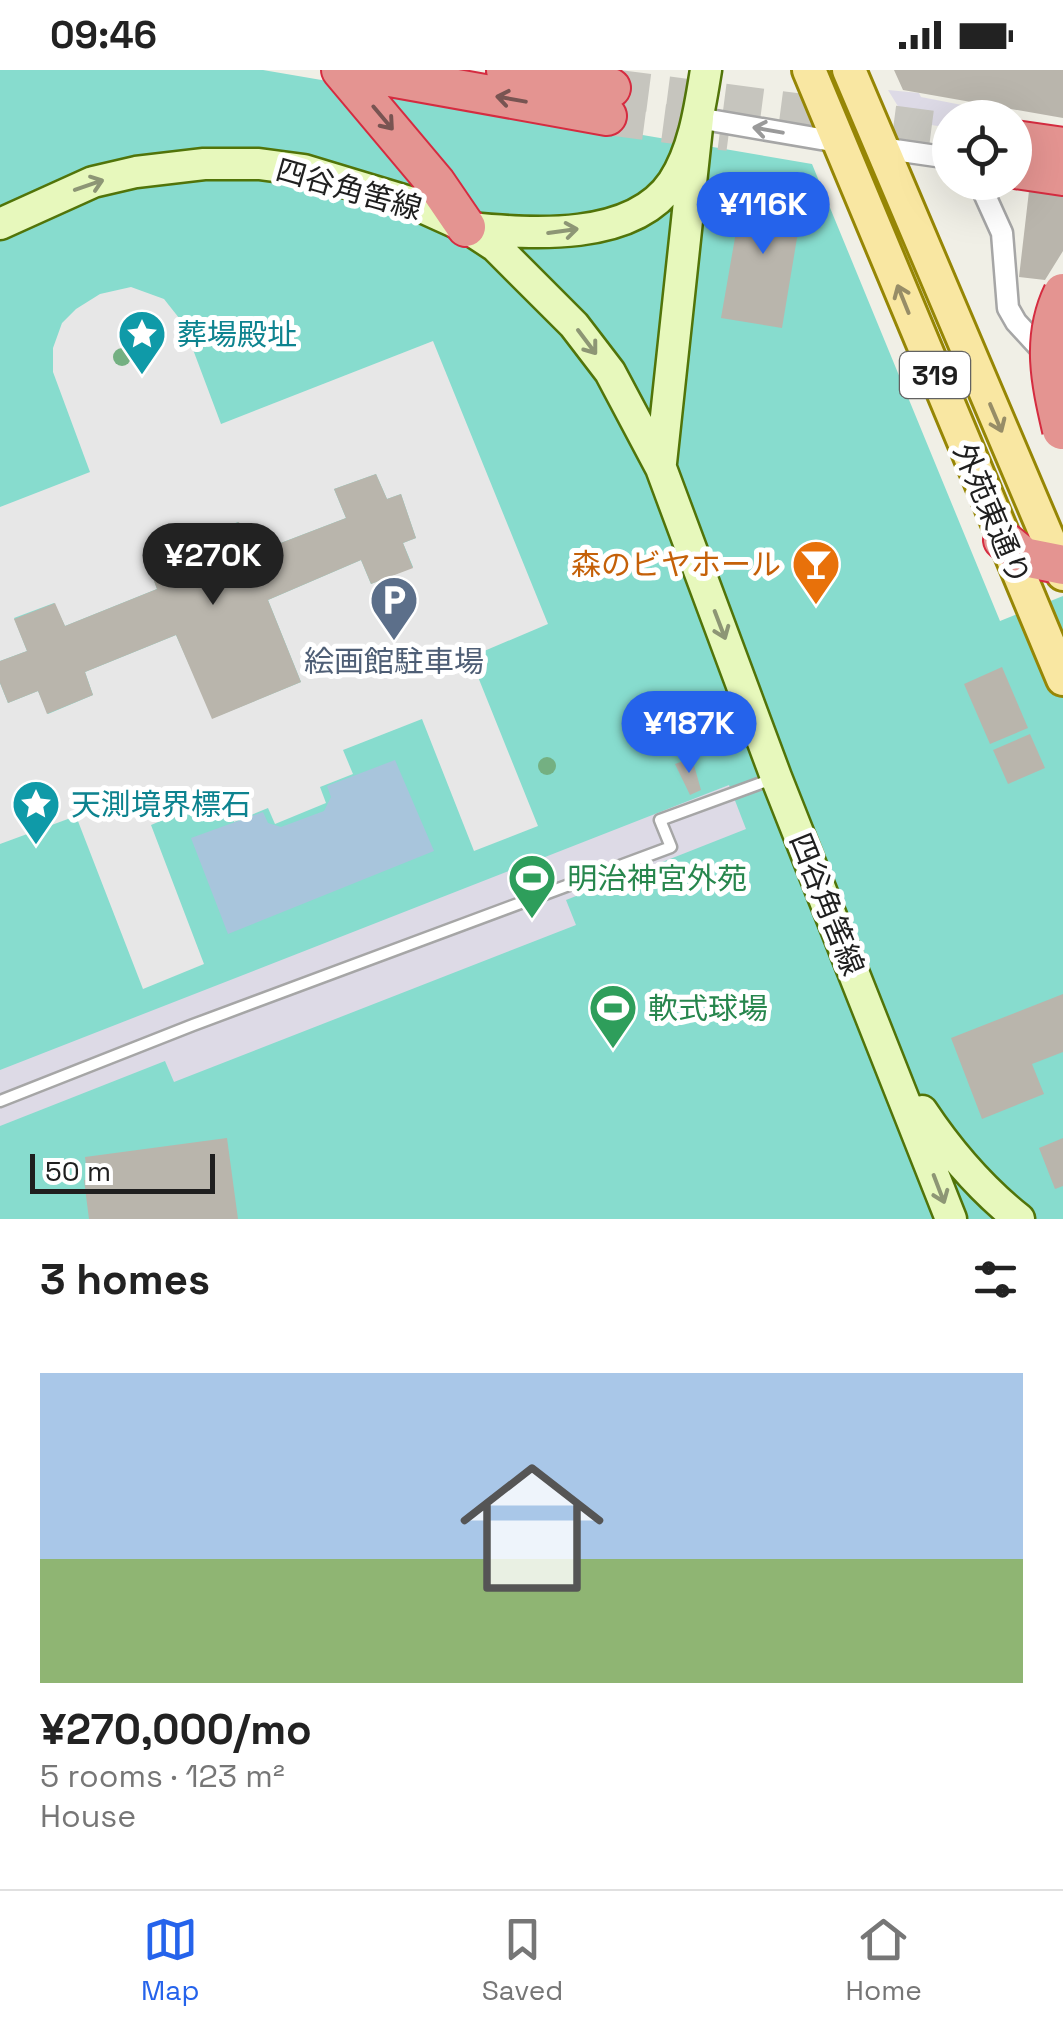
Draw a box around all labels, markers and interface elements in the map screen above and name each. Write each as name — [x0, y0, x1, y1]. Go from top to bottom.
text: 09:46 — [50, 11, 157, 59]
one-way arrow — [495, 89, 528, 108]
map controls — [932, 100, 1032, 200]
button: locate — [932, 100, 1032, 200]
one-way arrow — [371, 105, 393, 131]
one-way arrow — [752, 120, 785, 139]
street label: 四谷角筈線 — [272, 150, 426, 228]
pin: ¥116K — [693, 172, 833, 257]
one-way arrow — [73, 175, 104, 193]
text: ¥116K — [719, 184, 807, 224]
one-way arrow — [546, 221, 579, 239]
one-way arrow — [893, 284, 911, 315]
place icon: 葬場殿址 — [116, 308, 168, 376]
place label: 葬場殿址 — [177, 315, 297, 354]
one-way arrow — [576, 328, 597, 355]
road number: 319 — [900, 352, 970, 398]
one-way arrow — [988, 402, 1006, 432]
street label: 外苑東通り — [945, 437, 1039, 591]
pin: ¥270K — [143, 523, 283, 608]
text: ¥270K — [165, 535, 261, 575]
bar icon: 森のビヤホール — [790, 538, 842, 606]
place label: 森のビヤホール — [571, 545, 781, 584]
parking icon: 絵画館駐車場 — [368, 574, 420, 642]
one-way arrow — [712, 609, 730, 640]
place label: 絵画館駐車場 — [304, 642, 484, 681]
pin: ¥187K — [619, 691, 759, 776]
text: ¥187K — [644, 703, 734, 743]
place icon: 天測境界標石 — [10, 778, 62, 846]
place label: 天測境界標石 — [71, 785, 251, 824]
street label: 四谷角筈線 — [781, 827, 873, 981]
sports icon: 明治神宮外苑 — [506, 852, 558, 920]
place label: 明治神宮外苑 — [567, 859, 747, 898]
sports icon: 軟式球場 — [587, 982, 639, 1050]
place label: 軟式球場 — [648, 989, 768, 1028]
scale bar — [30, 1149, 215, 1194]
text: 50 m — [45, 1153, 111, 1189]
one-way arrow — [932, 1173, 950, 1203]
icon: filters — [968, 1252, 1023, 1307]
text: 3 homes — [40, 1253, 210, 1306]
icon: home — [442, 1438, 622, 1618]
text: ¥270,000/mo — [40, 1703, 312, 1756]
text: 5 rooms · 123 m² — [40, 1756, 285, 1796]
text: House — [40, 1796, 136, 1836]
tab: Map — [141, 1912, 199, 2008]
tab: Saved — [482, 1912, 563, 2008]
tab: Home — [846, 1912, 922, 2008]

